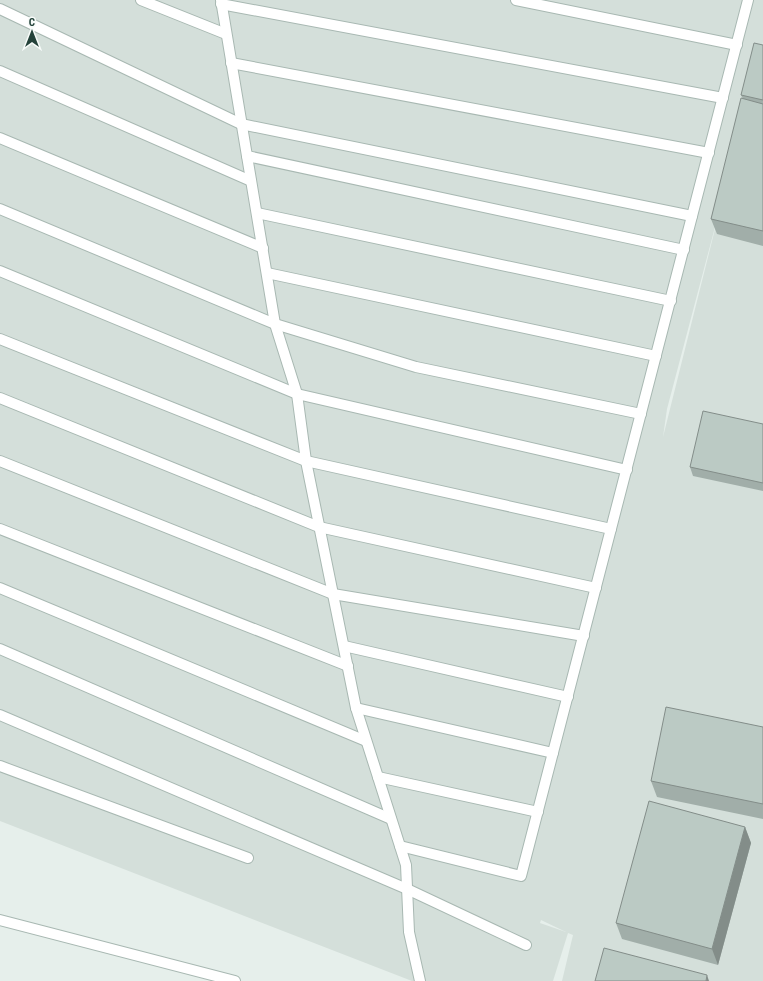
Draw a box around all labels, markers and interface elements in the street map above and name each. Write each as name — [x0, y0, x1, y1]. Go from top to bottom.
north arrow — [12, 12, 52, 52]
text: С — [29, 16, 35, 29]

